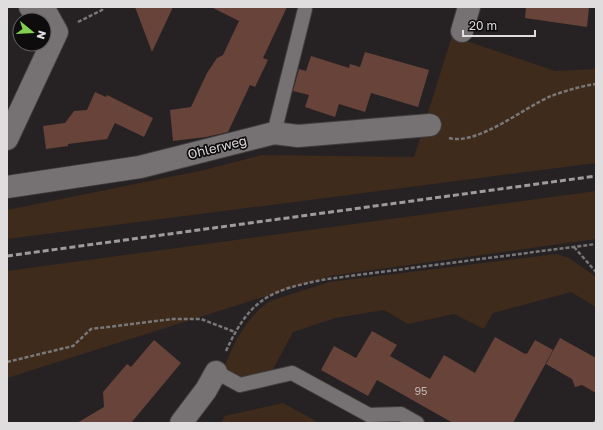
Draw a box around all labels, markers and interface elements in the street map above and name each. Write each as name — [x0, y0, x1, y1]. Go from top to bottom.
north arrow — [12, 12, 52, 52]
scale bar — [463, 12, 535, 38]
text: 20 m — [469, 18, 497, 33]
text: N — [35, 29, 49, 41]
street label: Ohlerweg — [186, 132, 248, 162]
house number: 95 — [414, 384, 428, 397]

